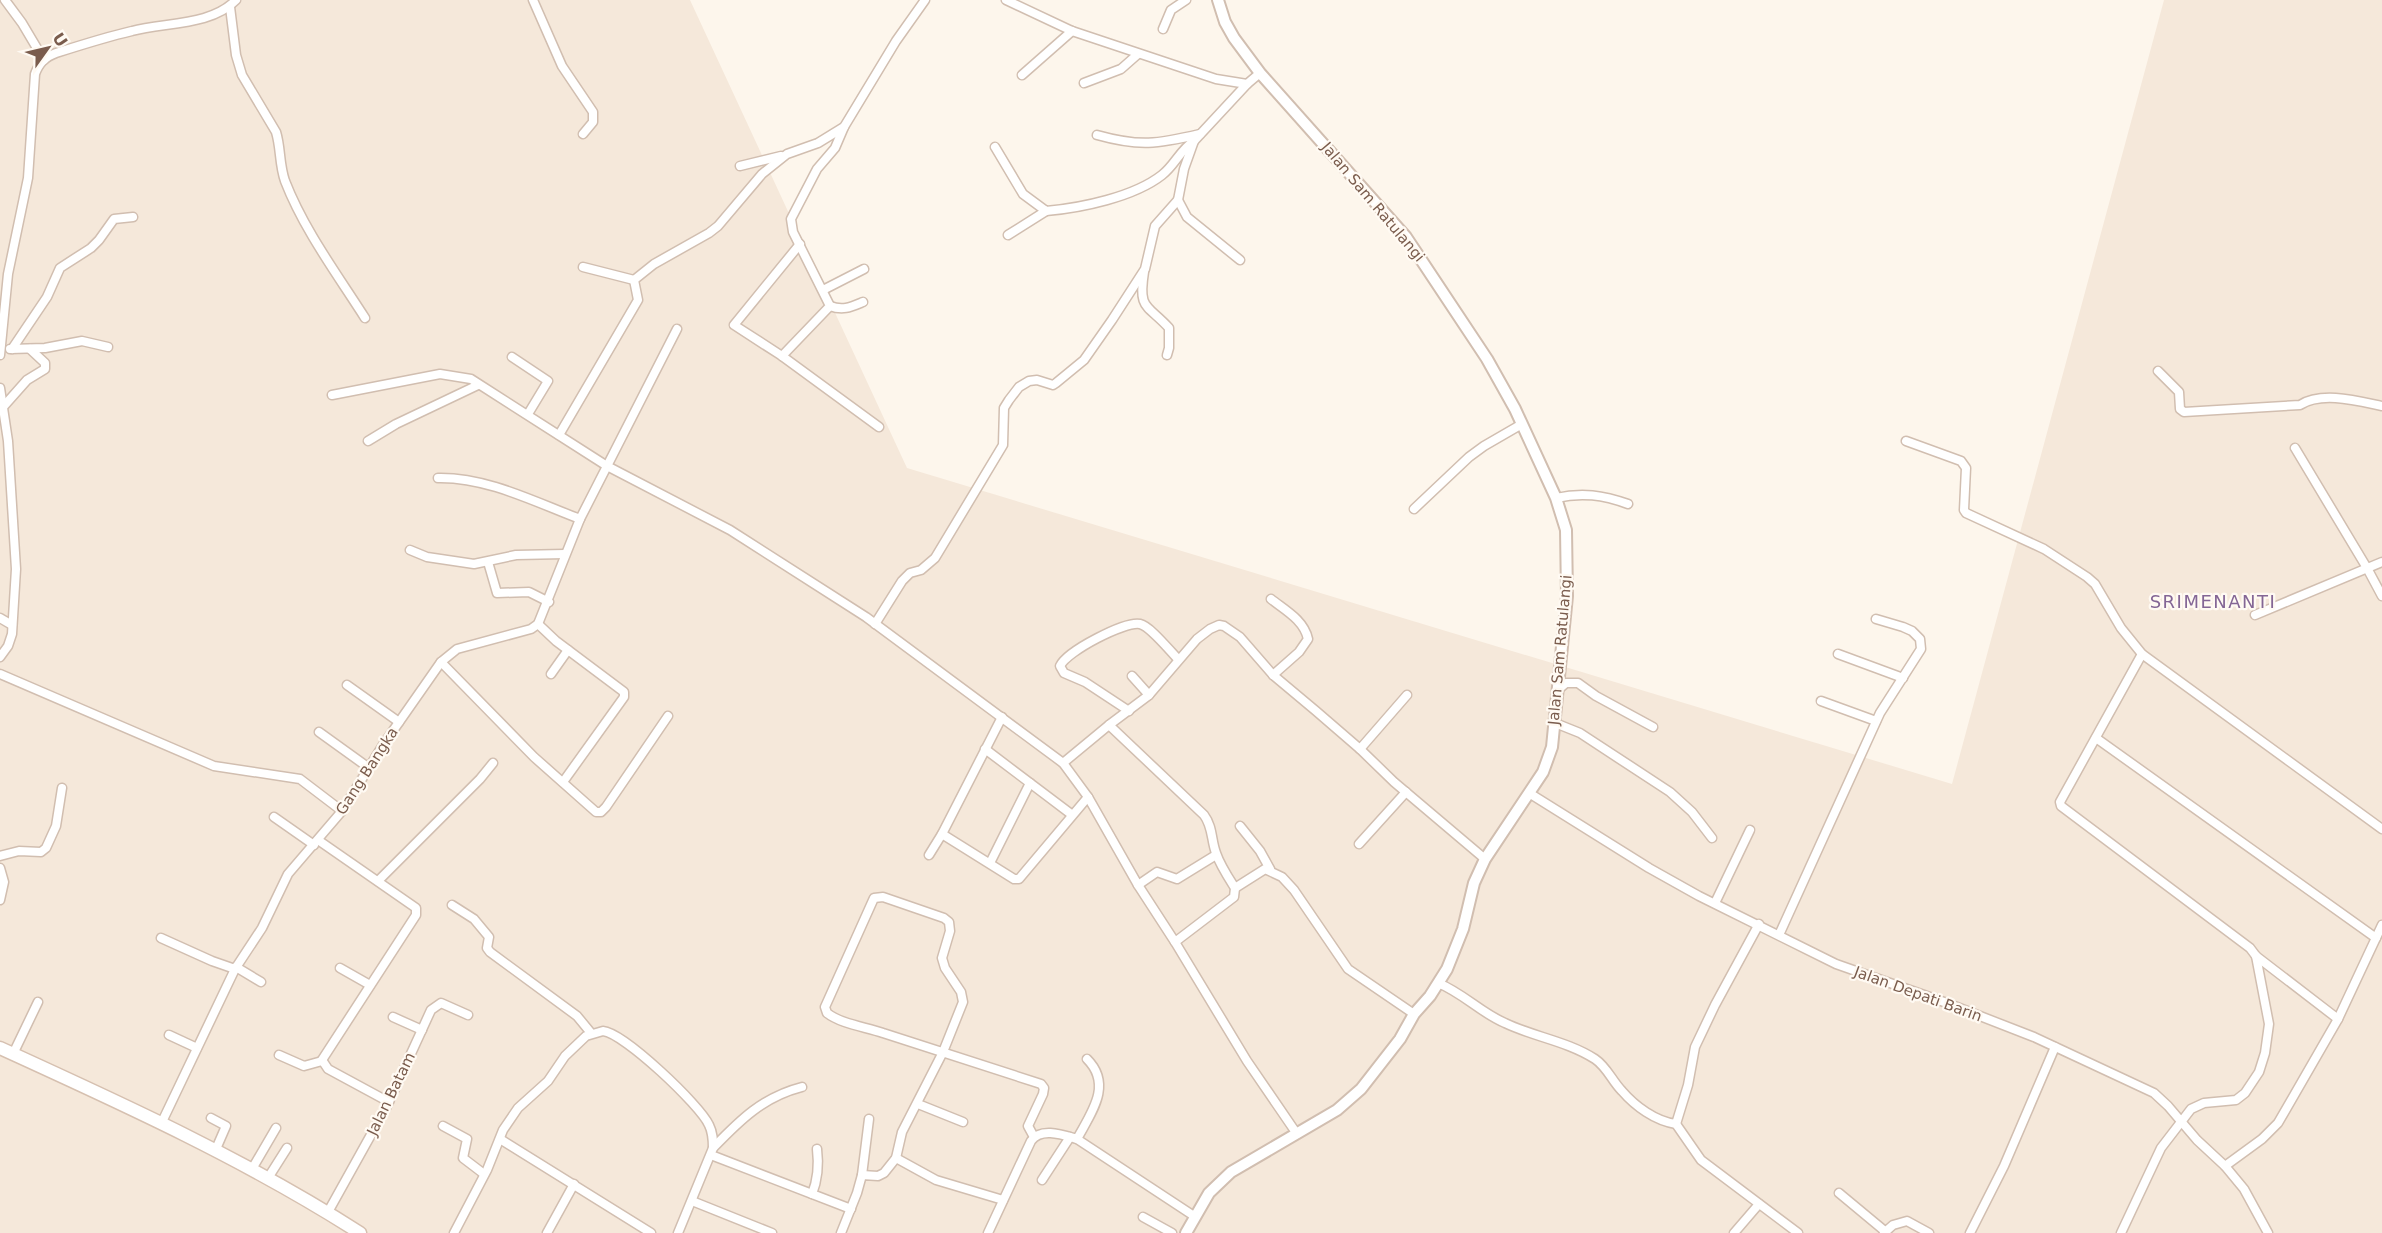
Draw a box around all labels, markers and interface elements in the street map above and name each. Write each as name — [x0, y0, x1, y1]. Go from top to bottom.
north arrow — [18, 18, 78, 78]
text: U — [49, 29, 72, 51]
street label: Jalan Sam Ratulangi — [1317, 138, 1428, 265]
street label: Jalan Sam Ratulangi — [1544, 574, 1576, 727]
district label: SRIMENANTI — [2150, 591, 2276, 612]
street label: Gang Bangka — [332, 724, 402, 818]
street label: Jalan Depati Barin — [1851, 962, 1984, 1026]
street label: Jalan Batam — [363, 1049, 419, 1139]

